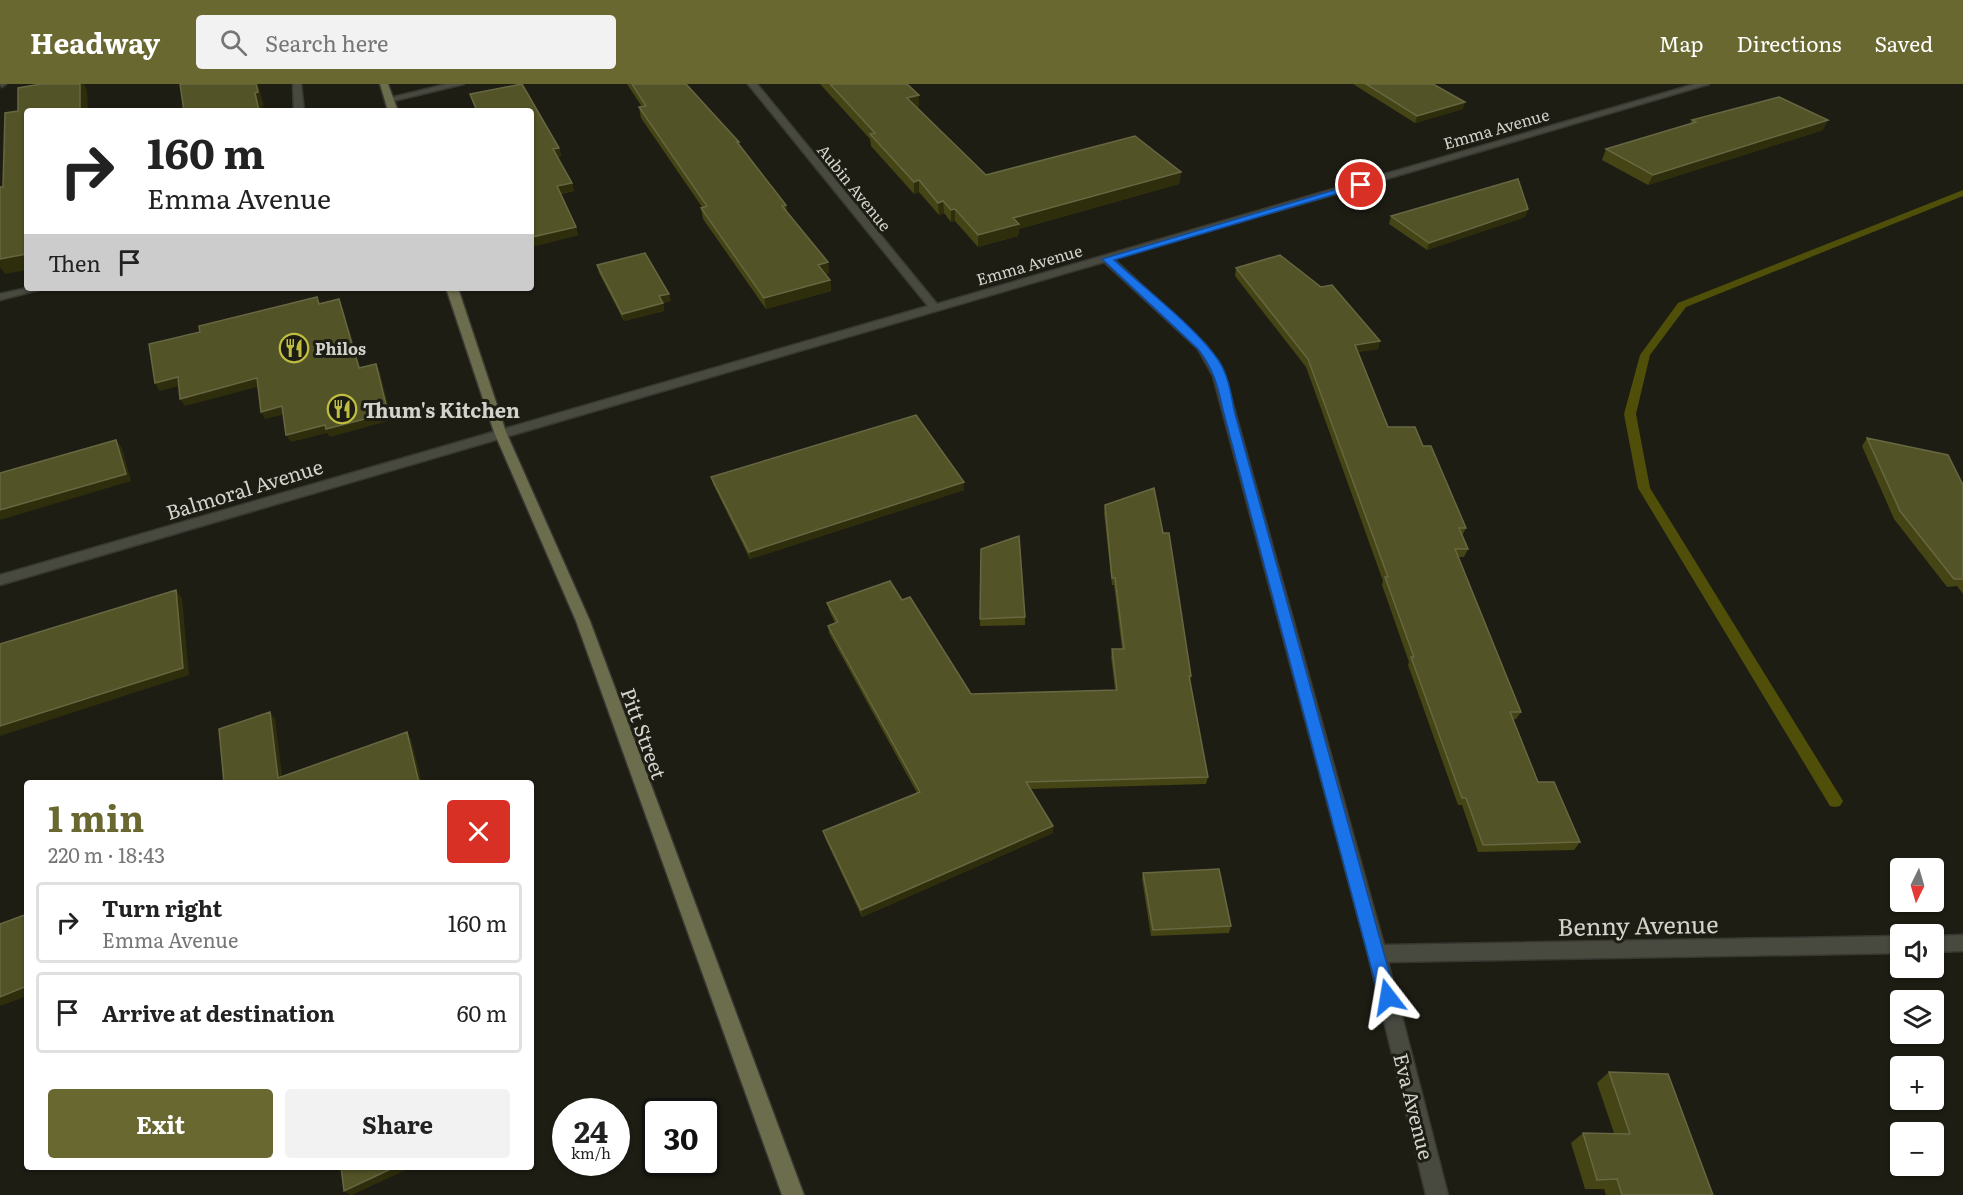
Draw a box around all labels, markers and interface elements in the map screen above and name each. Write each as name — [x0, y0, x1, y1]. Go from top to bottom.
search box — [196, 15, 616, 69]
text: Headway — [30, 21, 160, 63]
icon: search — [217, 26, 250, 59]
text: Search here — [265, 26, 388, 59]
text: Map — [1659, 27, 1704, 58]
text: Directions — [1737, 27, 1842, 58]
text: Saved — [1875, 27, 1933, 58]
street label: Emma Avenue — [1440, 101, 1552, 155]
text: 160 m — [147, 120, 265, 182]
icon: right — [48, 132, 126, 210]
street label: Aubin Avenue — [812, 138, 898, 236]
pin — [1335, 159, 1386, 210]
icon: arrive — [1344, 168, 1377, 201]
text: Emma Avenue — [147, 177, 331, 217]
street label: Emma Avenue — [973, 237, 1085, 291]
text: Then — [48, 246, 101, 279]
icon: arrive — [113, 246, 146, 279]
restaurant icon: Philos — [278, 332, 310, 364]
place label: Philos — [315, 336, 366, 360]
restaurant icon: Thum's Kitchen — [326, 393, 358, 425]
place label: Thum's Kitchen — [363, 394, 520, 424]
street label: Balmoral Avenue — [162, 450, 326, 526]
street label: Pitt Street — [615, 683, 675, 783]
text: 1 min — [48, 790, 144, 843]
button: close — [447, 800, 510, 863]
text: 220 m · 18:43 — [48, 839, 165, 869]
north arrow — [1890, 858, 1944, 912]
map controls — [1890, 858, 1944, 1176]
text: Turn right — [102, 891, 222, 924]
street label: Benny Avenue — [1557, 905, 1719, 943]
icon: right — [51, 906, 84, 939]
text: 160 m — [448, 906, 507, 939]
text: Emma Avenue — [102, 924, 238, 954]
button: sound — [1890, 924, 1944, 978]
position arrow — [1356, 965, 1420, 1029]
button: layers — [1890, 990, 1944, 1044]
icon: arrive — [51, 996, 84, 1029]
text: Arrive at destination — [102, 996, 335, 1029]
text: 60 m — [457, 996, 507, 1029]
street label: Eva Avenue — [1387, 1050, 1443, 1162]
button: + — [1890, 1056, 1944, 1110]
button: Exit — [48, 1089, 273, 1158]
button: Share — [285, 1089, 510, 1158]
speed limit sign: 30 — [642, 1098, 720, 1176]
text: 24 — [574, 1108, 608, 1152]
button: − — [1890, 1122, 1944, 1176]
text: km/h — [571, 1141, 611, 1164]

